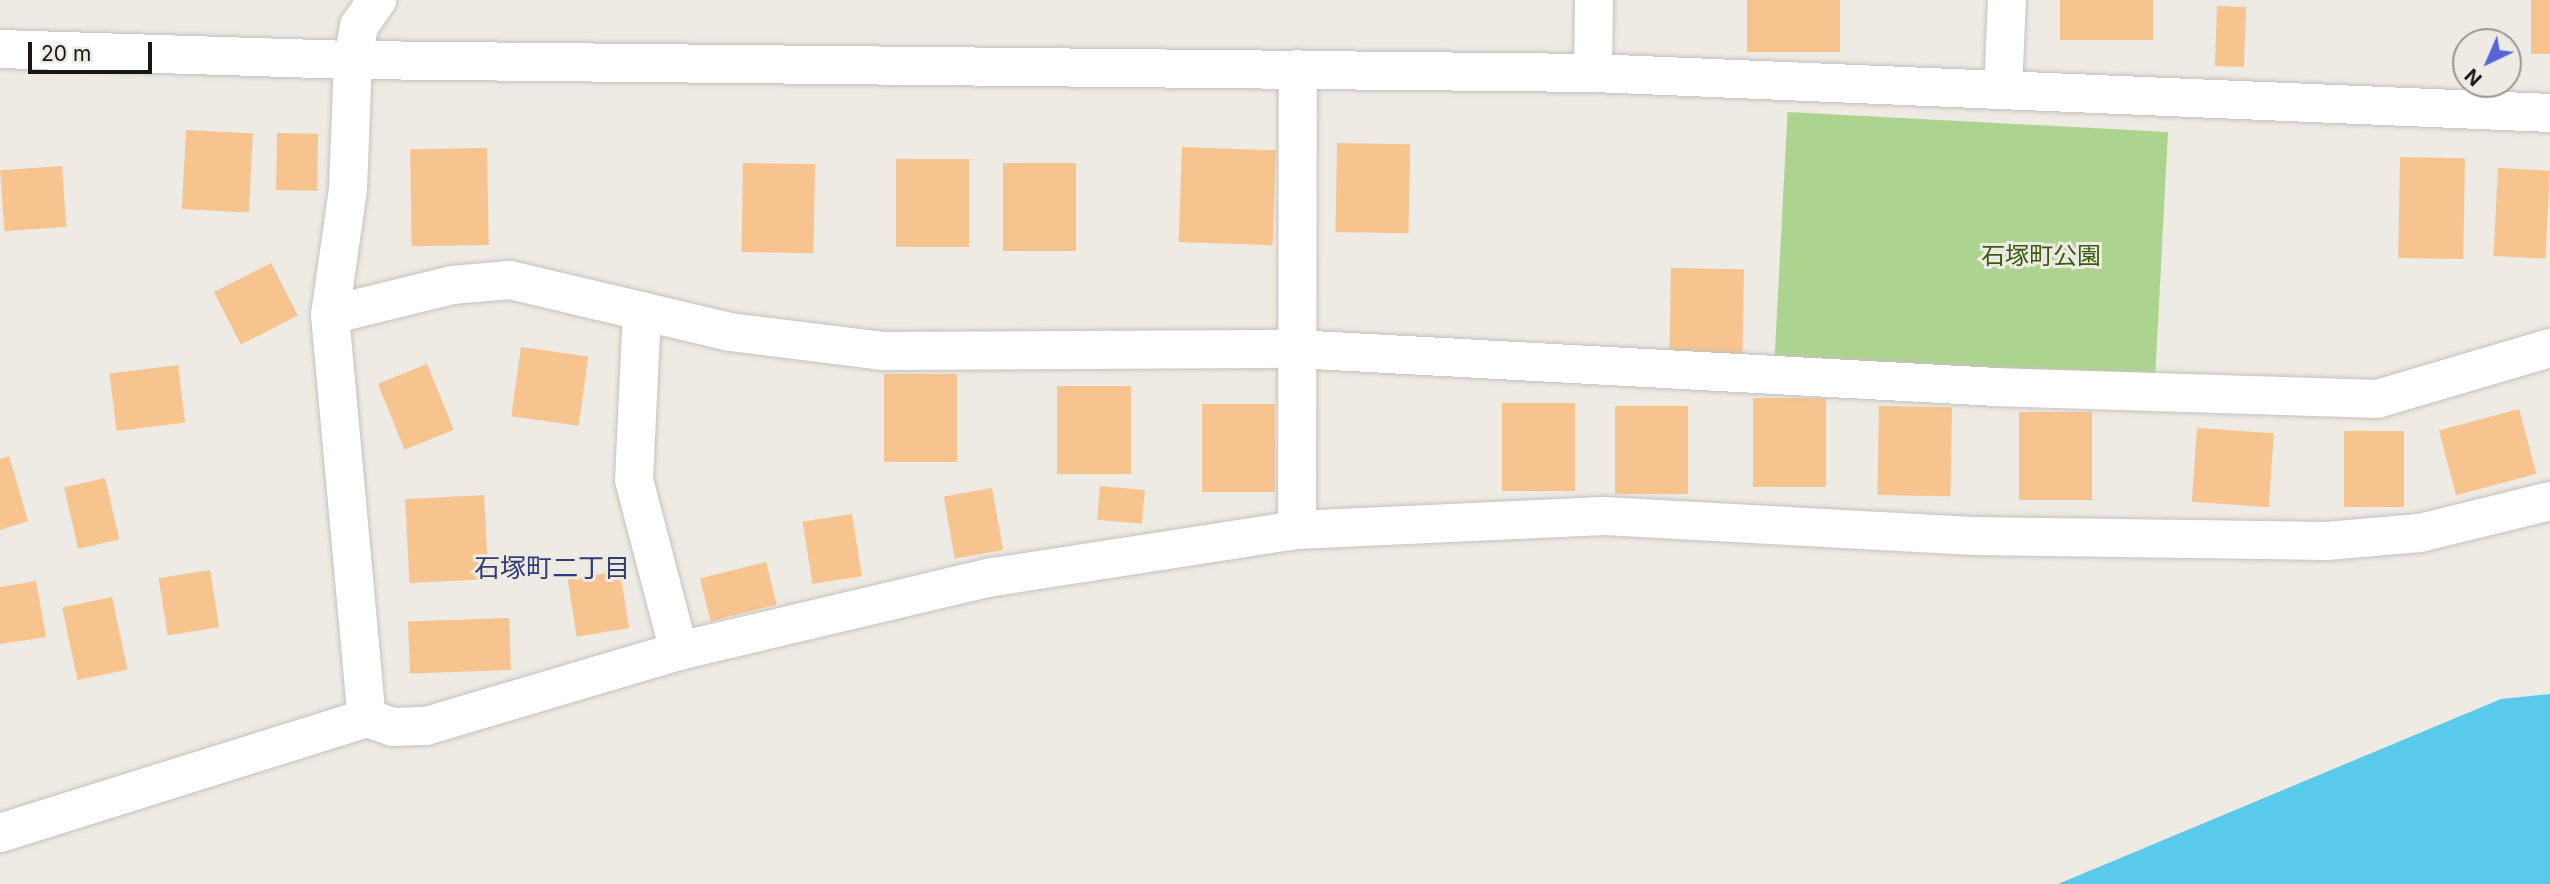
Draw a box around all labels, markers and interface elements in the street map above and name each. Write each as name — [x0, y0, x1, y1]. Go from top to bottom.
scale bar — [32, 28, 156, 72]
north arrow — [2452, 28, 2522, 98]
text: 20 m — [41, 41, 91, 66]
text: N — [2460, 64, 2487, 90]
park label: 石塚町公園 — [1981, 242, 2101, 270]
district label: 石塚町二丁目 — [474, 552, 630, 584]

